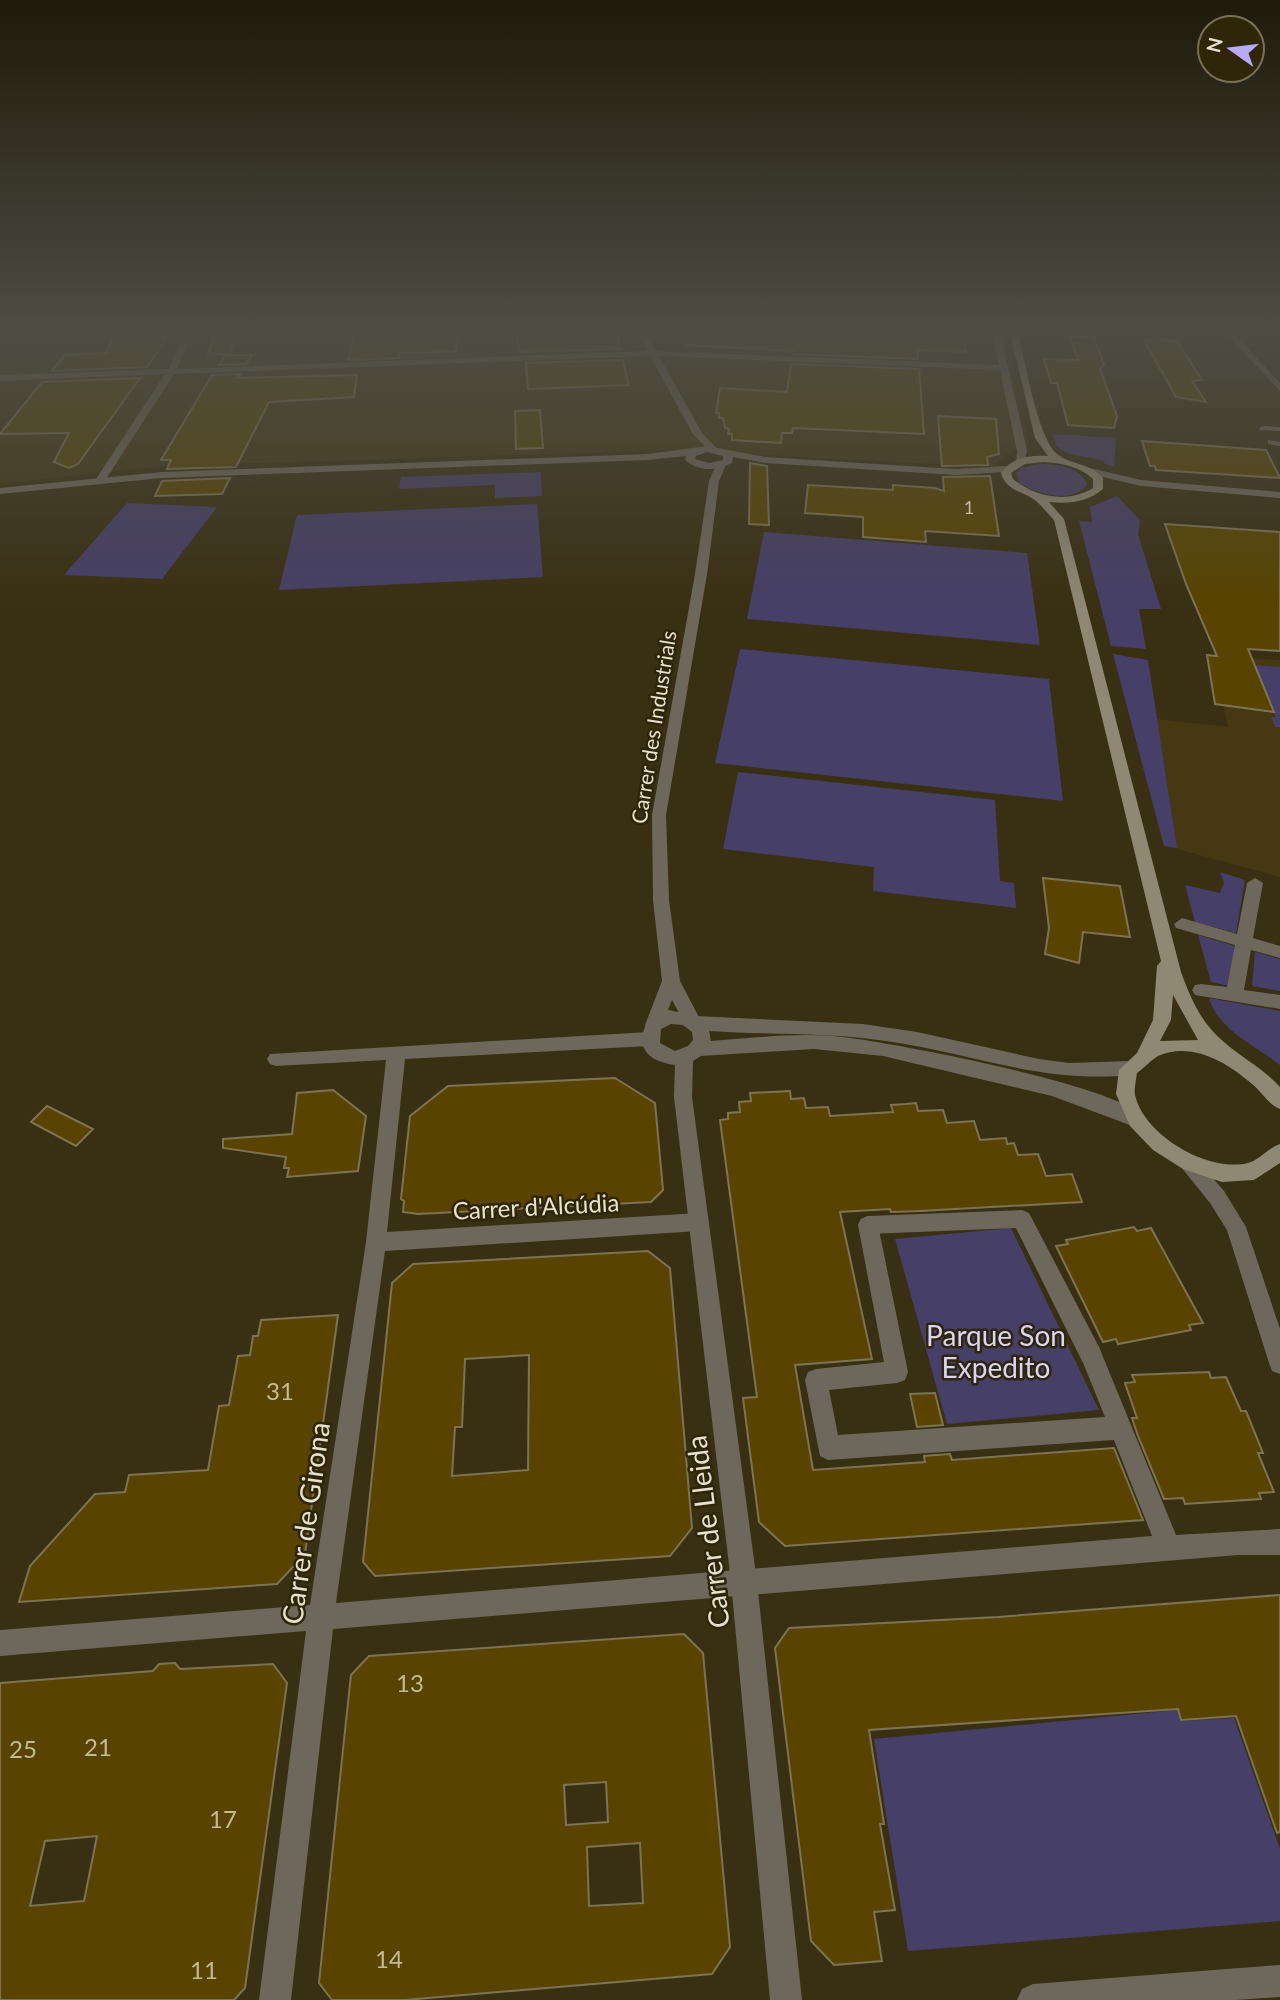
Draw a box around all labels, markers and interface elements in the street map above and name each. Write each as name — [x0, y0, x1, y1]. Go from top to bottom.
north arrow — [1196, 14, 1266, 84]
text: N — [1201, 35, 1227, 55]
house number: 1 — [964, 496, 974, 518]
street label: Carrer des Industrials — [625, 629, 681, 825]
street label: Carrer d'Alcúdia — [452, 1187, 620, 1225]
park label: Parque Son Expedito — [926, 1318, 1066, 1384]
house number: 31 — [266, 1376, 294, 1405]
street label: Carrer de Girona — [274, 1420, 336, 1626]
street label: Carrer de Lleida — [678, 1434, 736, 1630]
house number: 13 — [396, 1668, 424, 1697]
house number: 21 — [84, 1732, 112, 1761]
house number: 25 — [9, 1734, 37, 1763]
house number: 17 — [209, 1804, 237, 1833]
house number: 14 — [375, 1944, 403, 1973]
house number: 11 — [190, 1955, 218, 1984]

